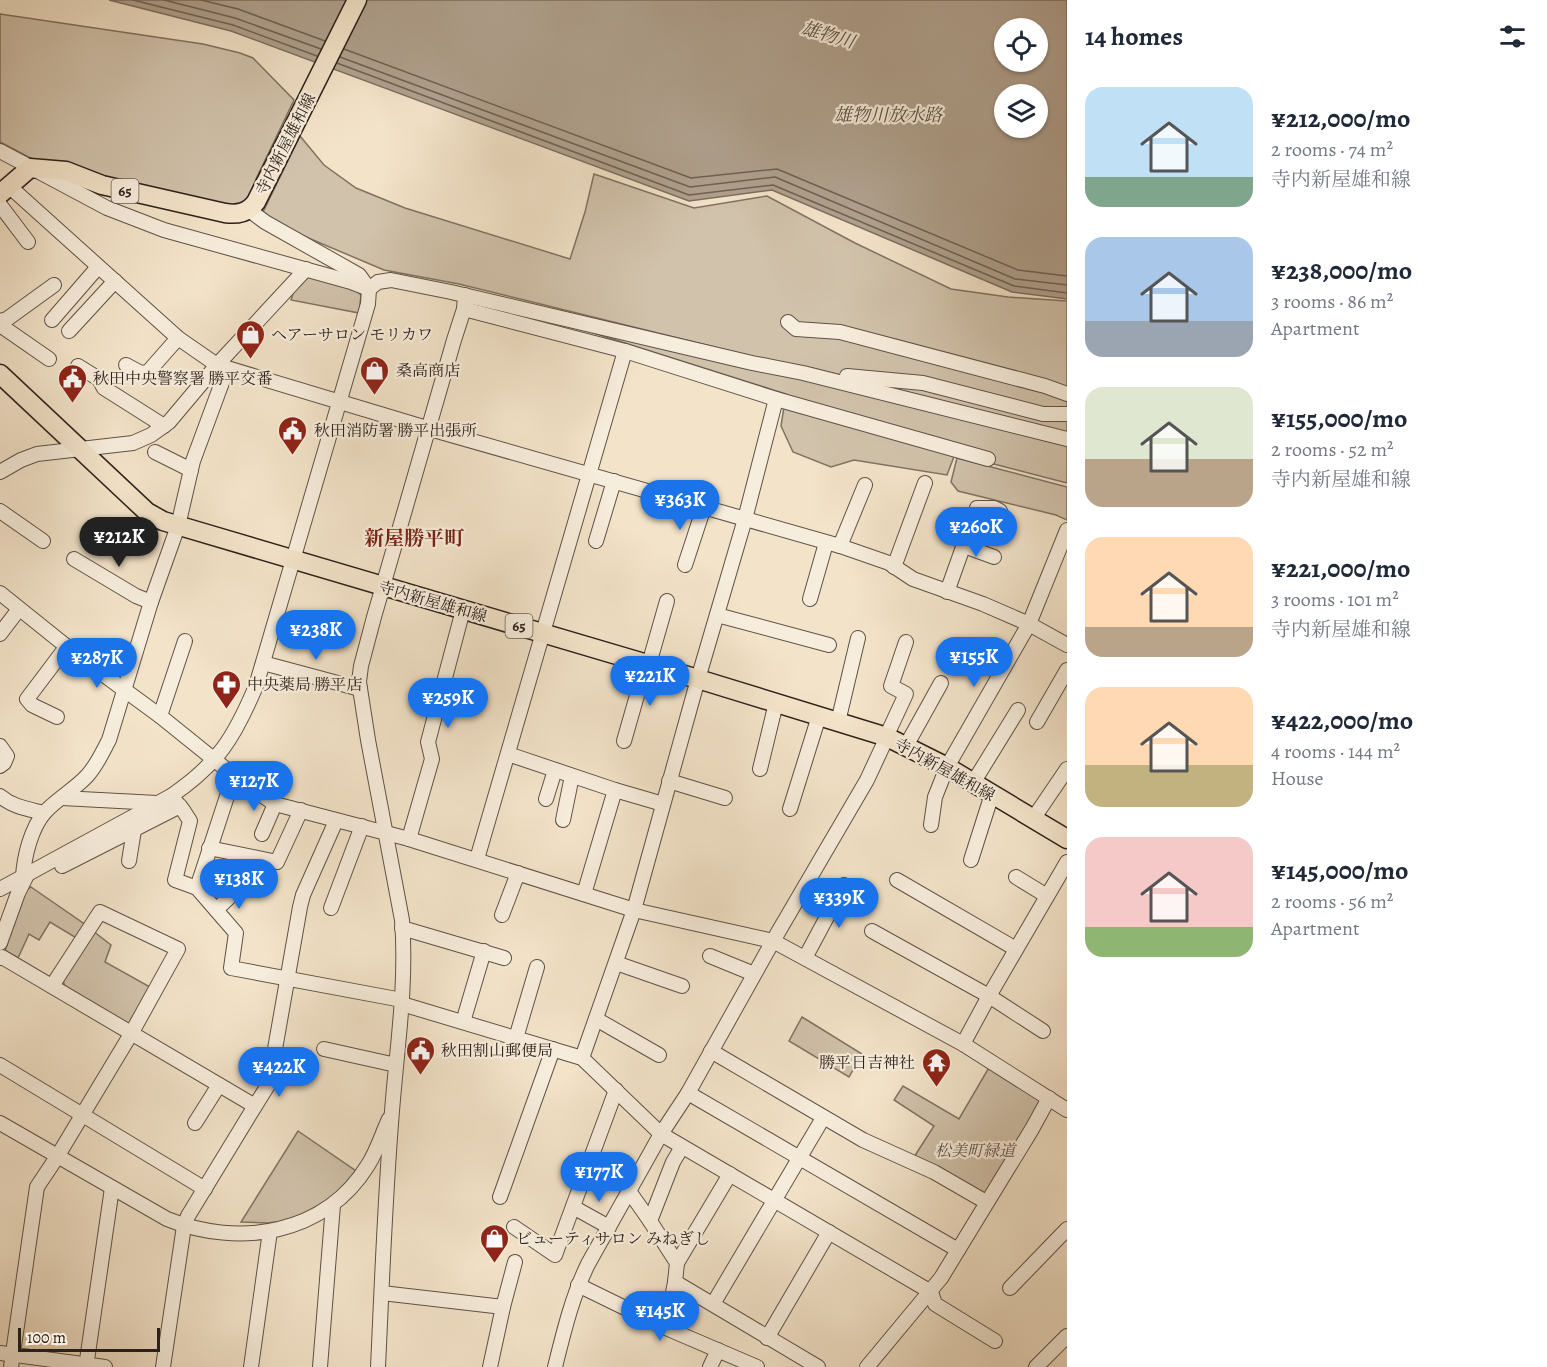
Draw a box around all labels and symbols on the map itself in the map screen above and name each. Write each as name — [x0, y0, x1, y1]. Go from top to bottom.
water label: 雄物川 — [799, 16, 859, 55]
street label: 寺内新屋雄和線 — [251, 90, 321, 199]
water label: 雄物川放水路 — [834, 103, 944, 127]
road number: 65 — [112, 179, 138, 203]
shop icon: ヘアーサロン モリカワ — [234, 318, 266, 360]
place label: ヘアーサロン モリカワ — [271, 324, 433, 346]
shop icon: 桑高商店 — [359, 354, 391, 396]
place label: 桑高商店 — [396, 360, 460, 382]
public building icon: 秋田中央警察署 勝平交番 — [56, 362, 88, 404]
place label: 秋田中央警察署 勝平交番 — [93, 368, 272, 390]
public building icon: 秋田消防署 勝平出張所 — [277, 414, 309, 456]
place label: 秋田消防署 勝平出張所 — [314, 420, 477, 442]
pin: ¥363K — [638, 480, 722, 531]
pin: ¥260K — [934, 507, 1018, 558]
pin: ¥212K — [77, 517, 161, 568]
district label: 新屋勝平町 — [364, 525, 465, 552]
street label: 寺内新屋雄和線 — [376, 576, 490, 628]
pin: ¥238K — [274, 610, 358, 661]
road number: 65 — [506, 614, 532, 638]
pin: ¥155K — [932, 637, 1016, 688]
pin: ¥287K — [55, 638, 139, 689]
pin: ¥221K — [608, 656, 692, 707]
pharmacy icon: 中央薬局 勝平店 — [210, 668, 242, 710]
place label: 中央薬局 勝平店 — [247, 674, 362, 696]
pin: ¥259K — [406, 678, 490, 729]
street label: 寺内新屋雄和線 — [890, 733, 999, 807]
pin: ¥127K — [212, 761, 296, 812]
pin: ¥138K — [197, 859, 281, 910]
pin: ¥339K — [797, 878, 881, 929]
public building icon: 秋田割山郵便局 — [404, 1034, 436, 1076]
place label: 秋田割山郵便局 — [441, 1040, 553, 1062]
temple icon: 勝平日吉神社 — [920, 1046, 952, 1088]
pin: ¥422K — [237, 1047, 321, 1098]
place label: 勝平日吉神社 — [819, 1052, 915, 1074]
park label: 松美町緑道 — [935, 1140, 1018, 1162]
pin: ¥177K — [557, 1152, 641, 1203]
shop icon: ビューティサロン みねぎし — [479, 1222, 511, 1264]
place label: ビューティサロン みねぎし — [516, 1228, 710, 1250]
pin: ¥145K — [618, 1291, 702, 1342]
scale bar — [18, 1325, 160, 1352]

